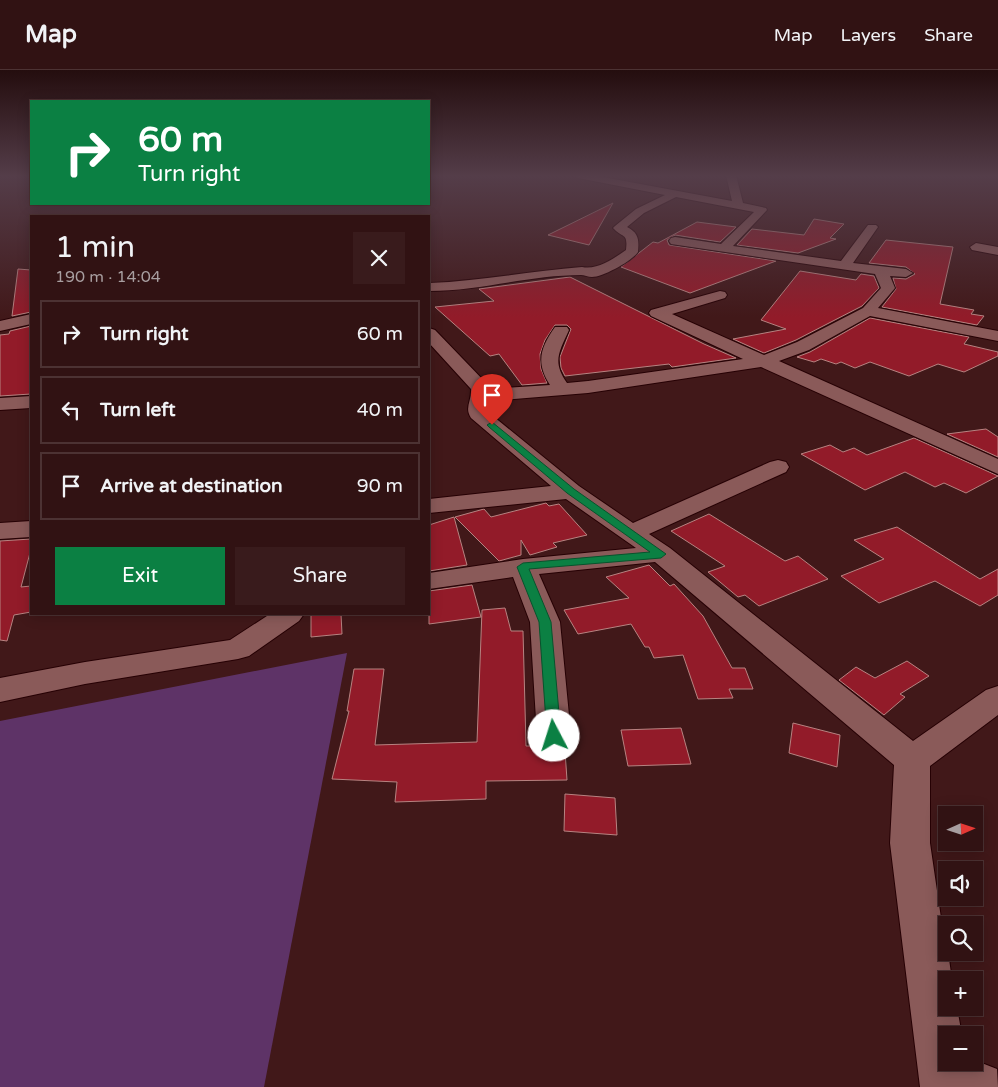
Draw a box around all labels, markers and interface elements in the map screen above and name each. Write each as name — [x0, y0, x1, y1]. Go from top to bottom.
text: Map — [25, 20, 77, 49]
text: Map — [774, 24, 813, 46]
text: Layers — [841, 24, 896, 46]
text: Share — [924, 24, 973, 46]
text: 60 m — [138, 119, 223, 161]
icon: right — [55, 120, 120, 185]
text: Turn right — [138, 161, 240, 187]
text: 1 min — [55, 229, 135, 266]
button: close — [353, 232, 405, 284]
text: 190 m · 14:04 — [55, 267, 161, 287]
icon: right — [57, 320, 85, 348]
text: Turn right — [100, 323, 188, 345]
text: 60 m — [357, 323, 403, 345]
pin — [471, 374, 513, 425]
icon: arrive — [478, 381, 506, 409]
icon: left — [57, 396, 85, 424]
text: Turn left — [100, 399, 176, 421]
text: 40 m — [357, 399, 403, 421]
icon: arrive — [57, 472, 85, 500]
text: Arrive at destination — [100, 475, 283, 497]
text: 90 m — [357, 475, 403, 497]
button: Exit — [55, 547, 225, 605]
button: Share — [235, 547, 405, 605]
position arrow — [527, 709, 579, 761]
north arrow — [938, 806, 982, 851]
map controls — [938, 806, 983, 1071]
button: sound — [938, 861, 983, 906]
button: search — [938, 916, 983, 961]
button: + — [938, 971, 983, 1016]
button: − — [938, 1026, 983, 1071]

